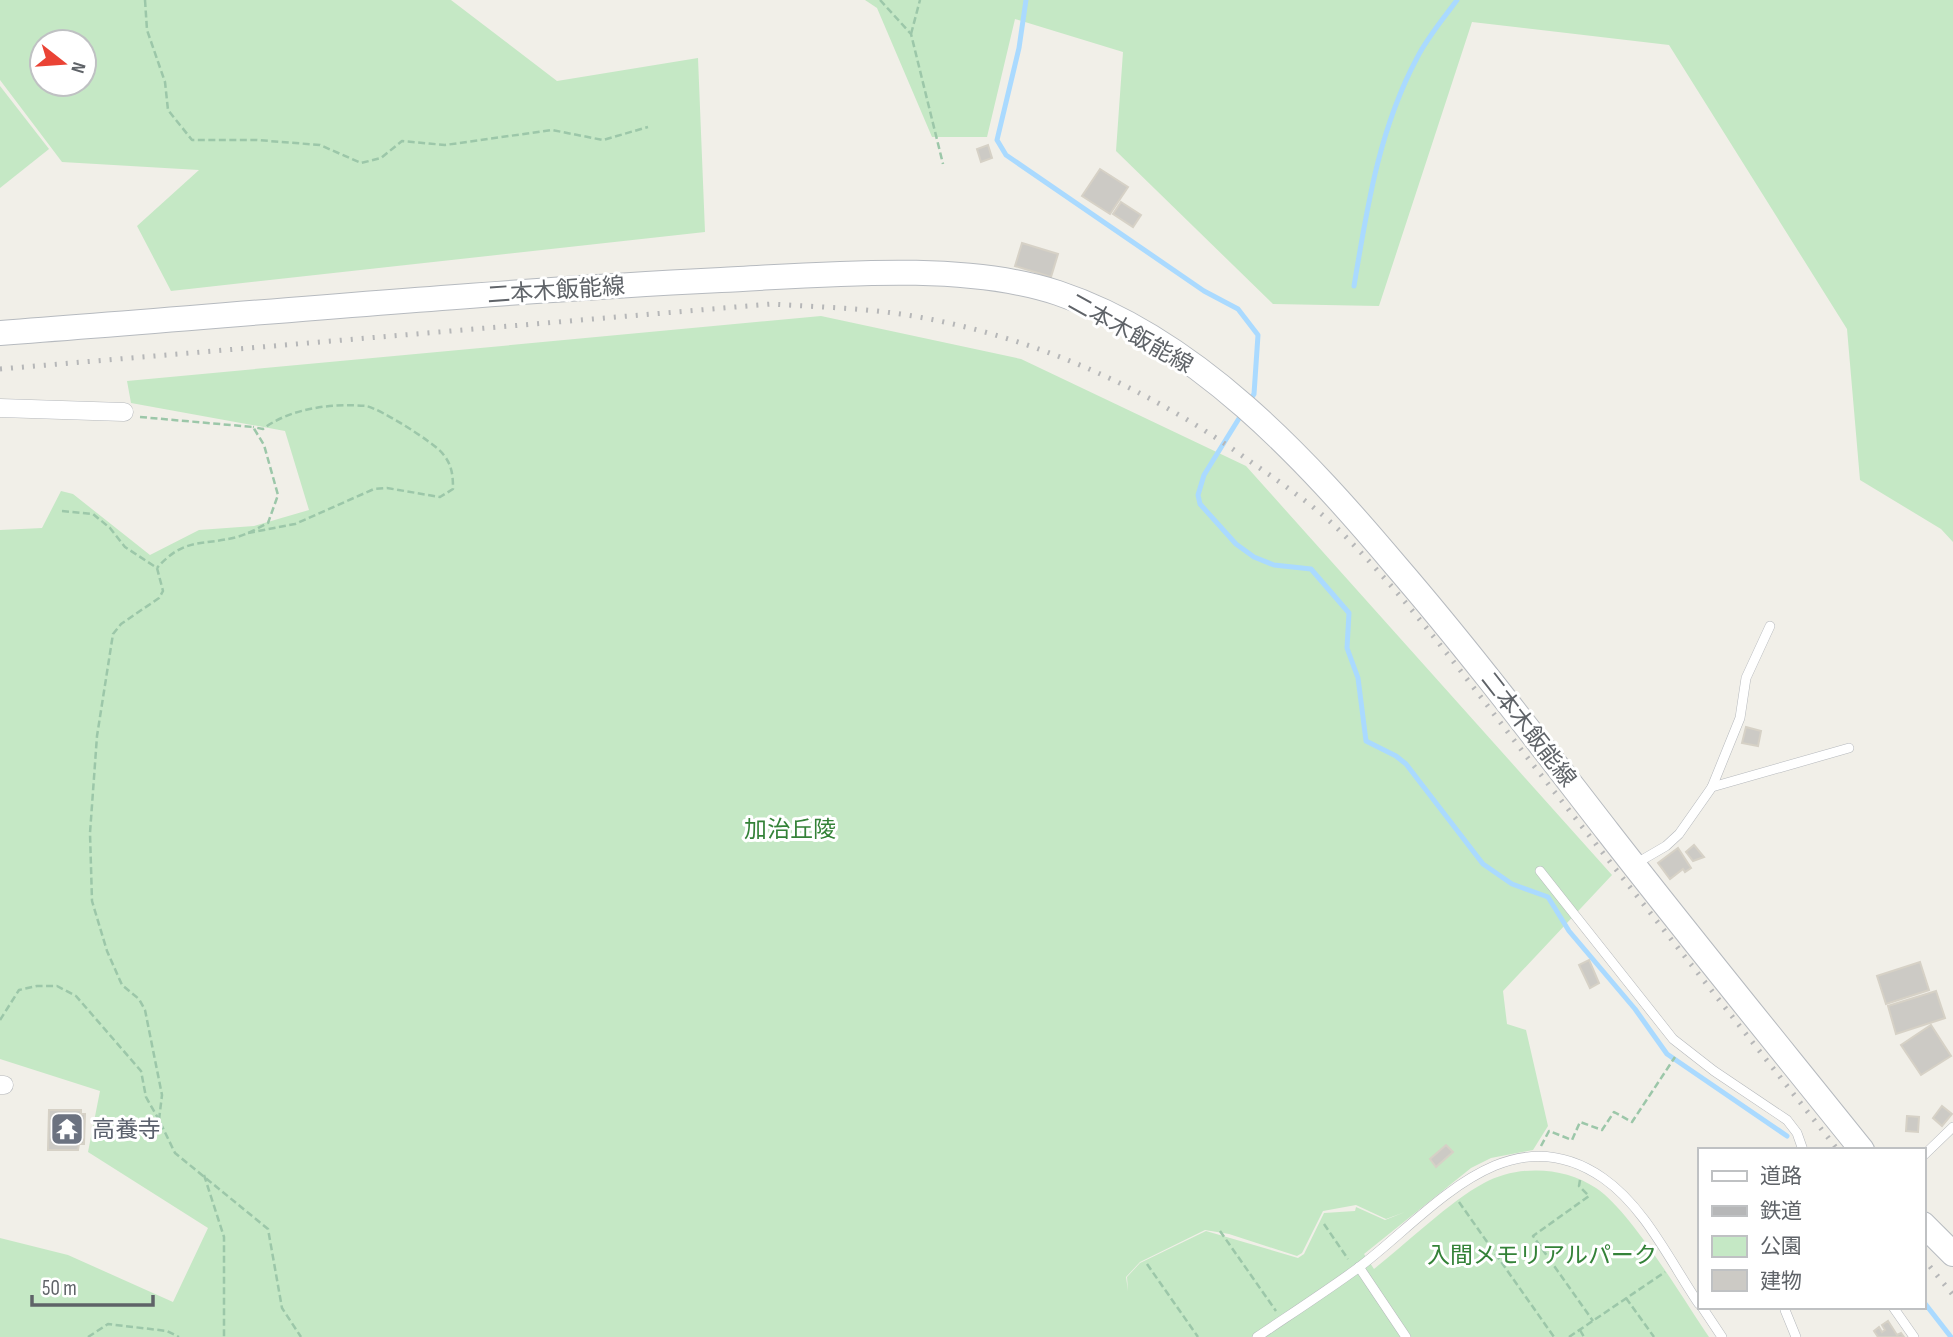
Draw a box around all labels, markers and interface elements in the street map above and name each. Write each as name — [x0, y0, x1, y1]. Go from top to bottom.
north arrow — [28, 28, 98, 98]
text: N — [65, 59, 90, 76]
street label: 二本木飯能線 — [486, 272, 626, 310]
street label: 二本木飯能線 — [1063, 288, 1198, 380]
street label: 二本木飯能線 — [1475, 667, 1582, 793]
park label: 加治丘陵 — [744, 816, 836, 844]
temple icon: 高養寺 — [48, 1110, 86, 1148]
place label: 高養寺 — [92, 1116, 161, 1144]
legend — [1698, 1148, 1925, 1309]
text: 道路 — [1760, 1164, 1802, 1189]
text: 鉄道 — [1760, 1199, 1802, 1224]
text: 公園 — [1760, 1234, 1802, 1259]
park label: 入間メモリアルパーク — [1427, 1242, 1657, 1270]
scale bar — [32, 1264, 152, 1308]
text: 建物 — [1760, 1269, 1802, 1294]
text: 50 m — [42, 1276, 77, 1301]

